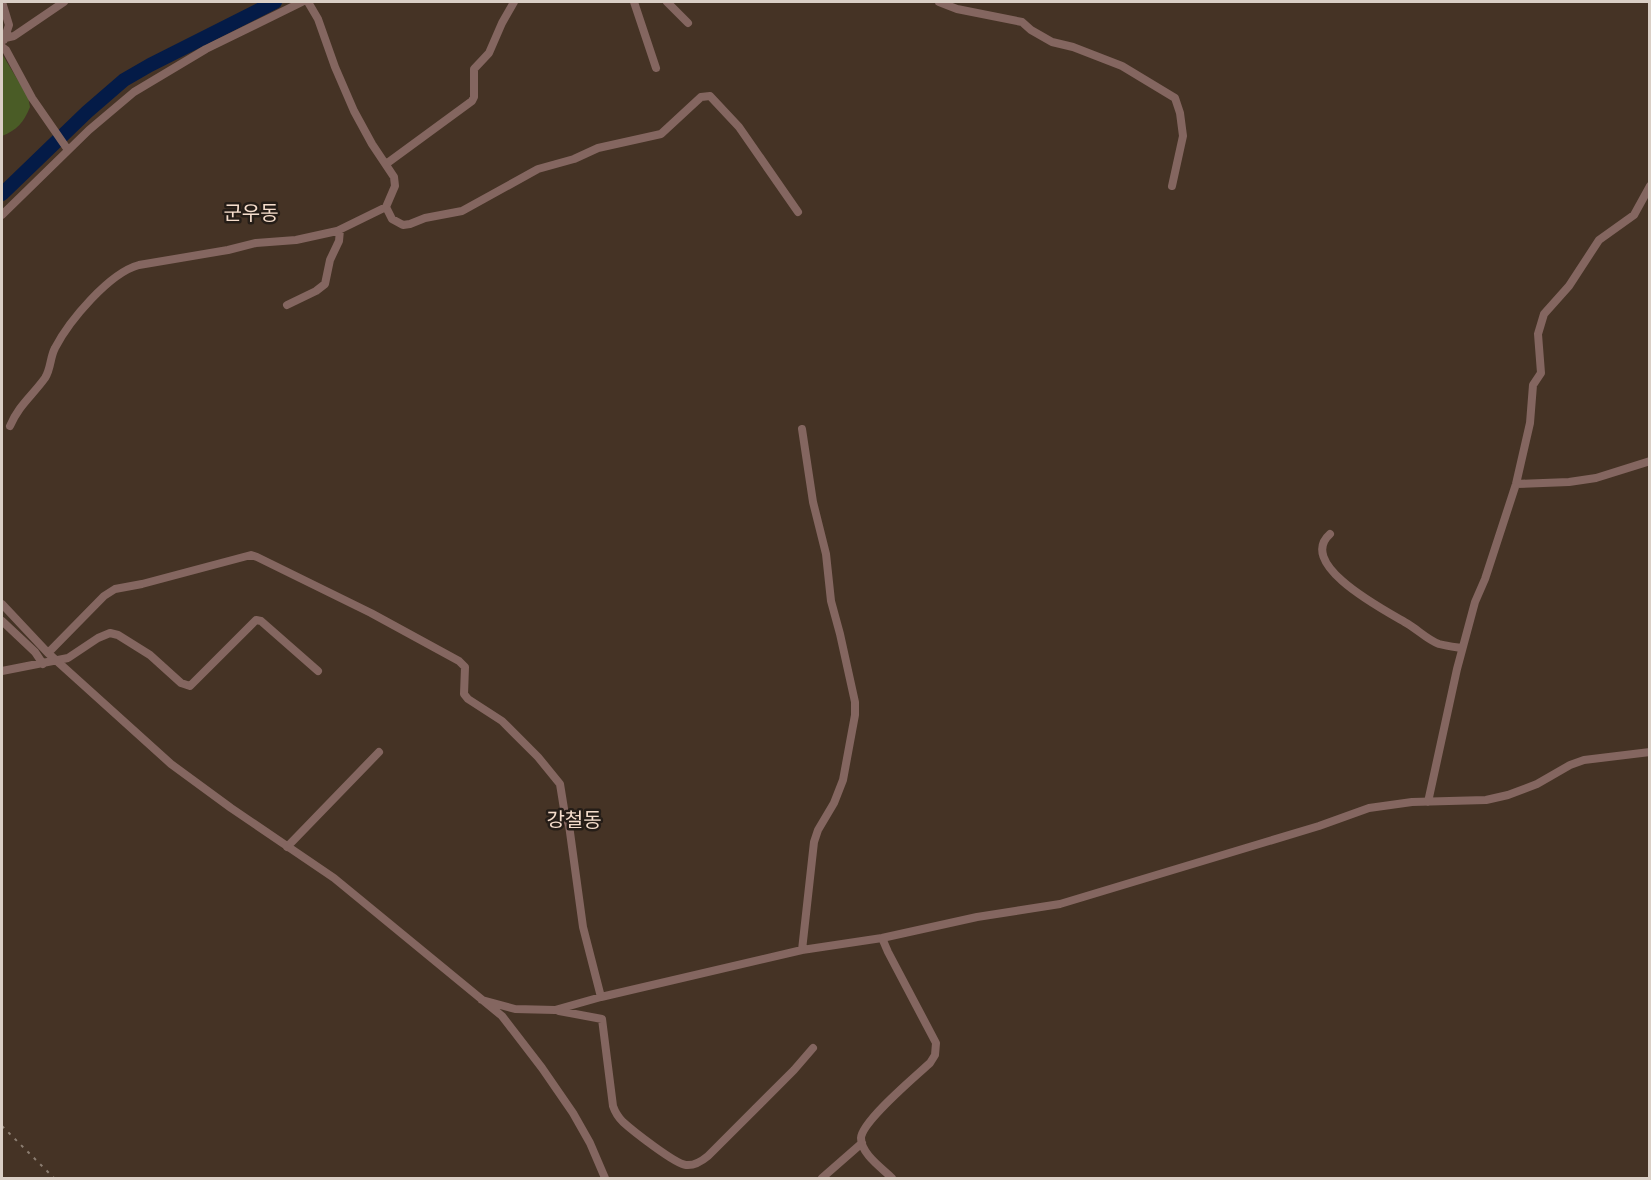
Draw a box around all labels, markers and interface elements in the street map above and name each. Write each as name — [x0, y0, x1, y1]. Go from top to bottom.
district label: 군우동 — [223, 199, 279, 226]
district label: 강철동 — [546, 806, 602, 833]

